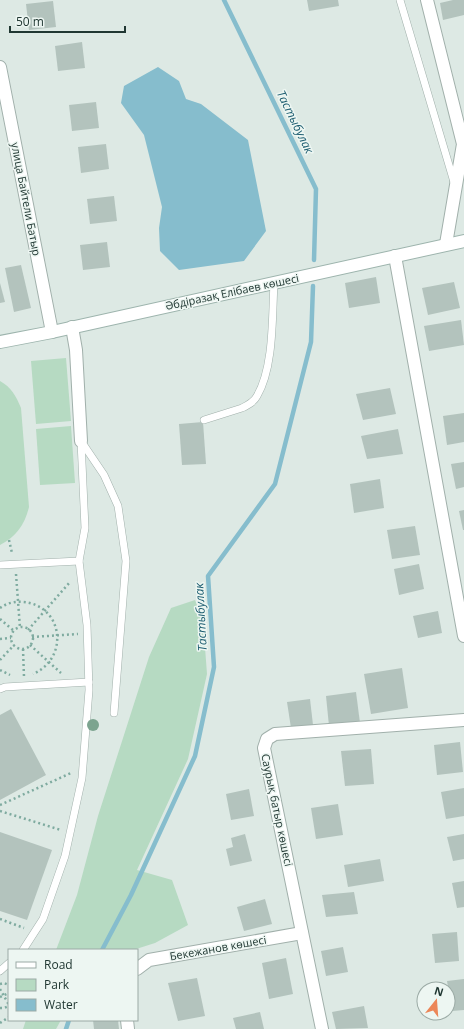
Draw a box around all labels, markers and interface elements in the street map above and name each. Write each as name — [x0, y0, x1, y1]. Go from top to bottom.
scale bar — [10, 8, 125, 34]
text: 50 m — [16, 13, 44, 30]
water label: Тастыбулак — [273, 87, 319, 157]
street label: улица Байтели Батыр — [8, 141, 45, 257]
street label: Әбдіразақ Елібаев көшесі — [164, 270, 300, 313]
water label: Тастыбулак — [190, 581, 211, 652]
street label: Саурық батыр көшесі — [258, 752, 297, 868]
street label: Бекежанов көшесі — [168, 932, 267, 963]
legend — [8, 949, 138, 1021]
text: Road — [44, 956, 73, 973]
text: Park — [44, 976, 70, 993]
north arrow — [416, 981, 456, 1021]
text: N — [433, 982, 446, 999]
text: Water — [44, 996, 78, 1013]

